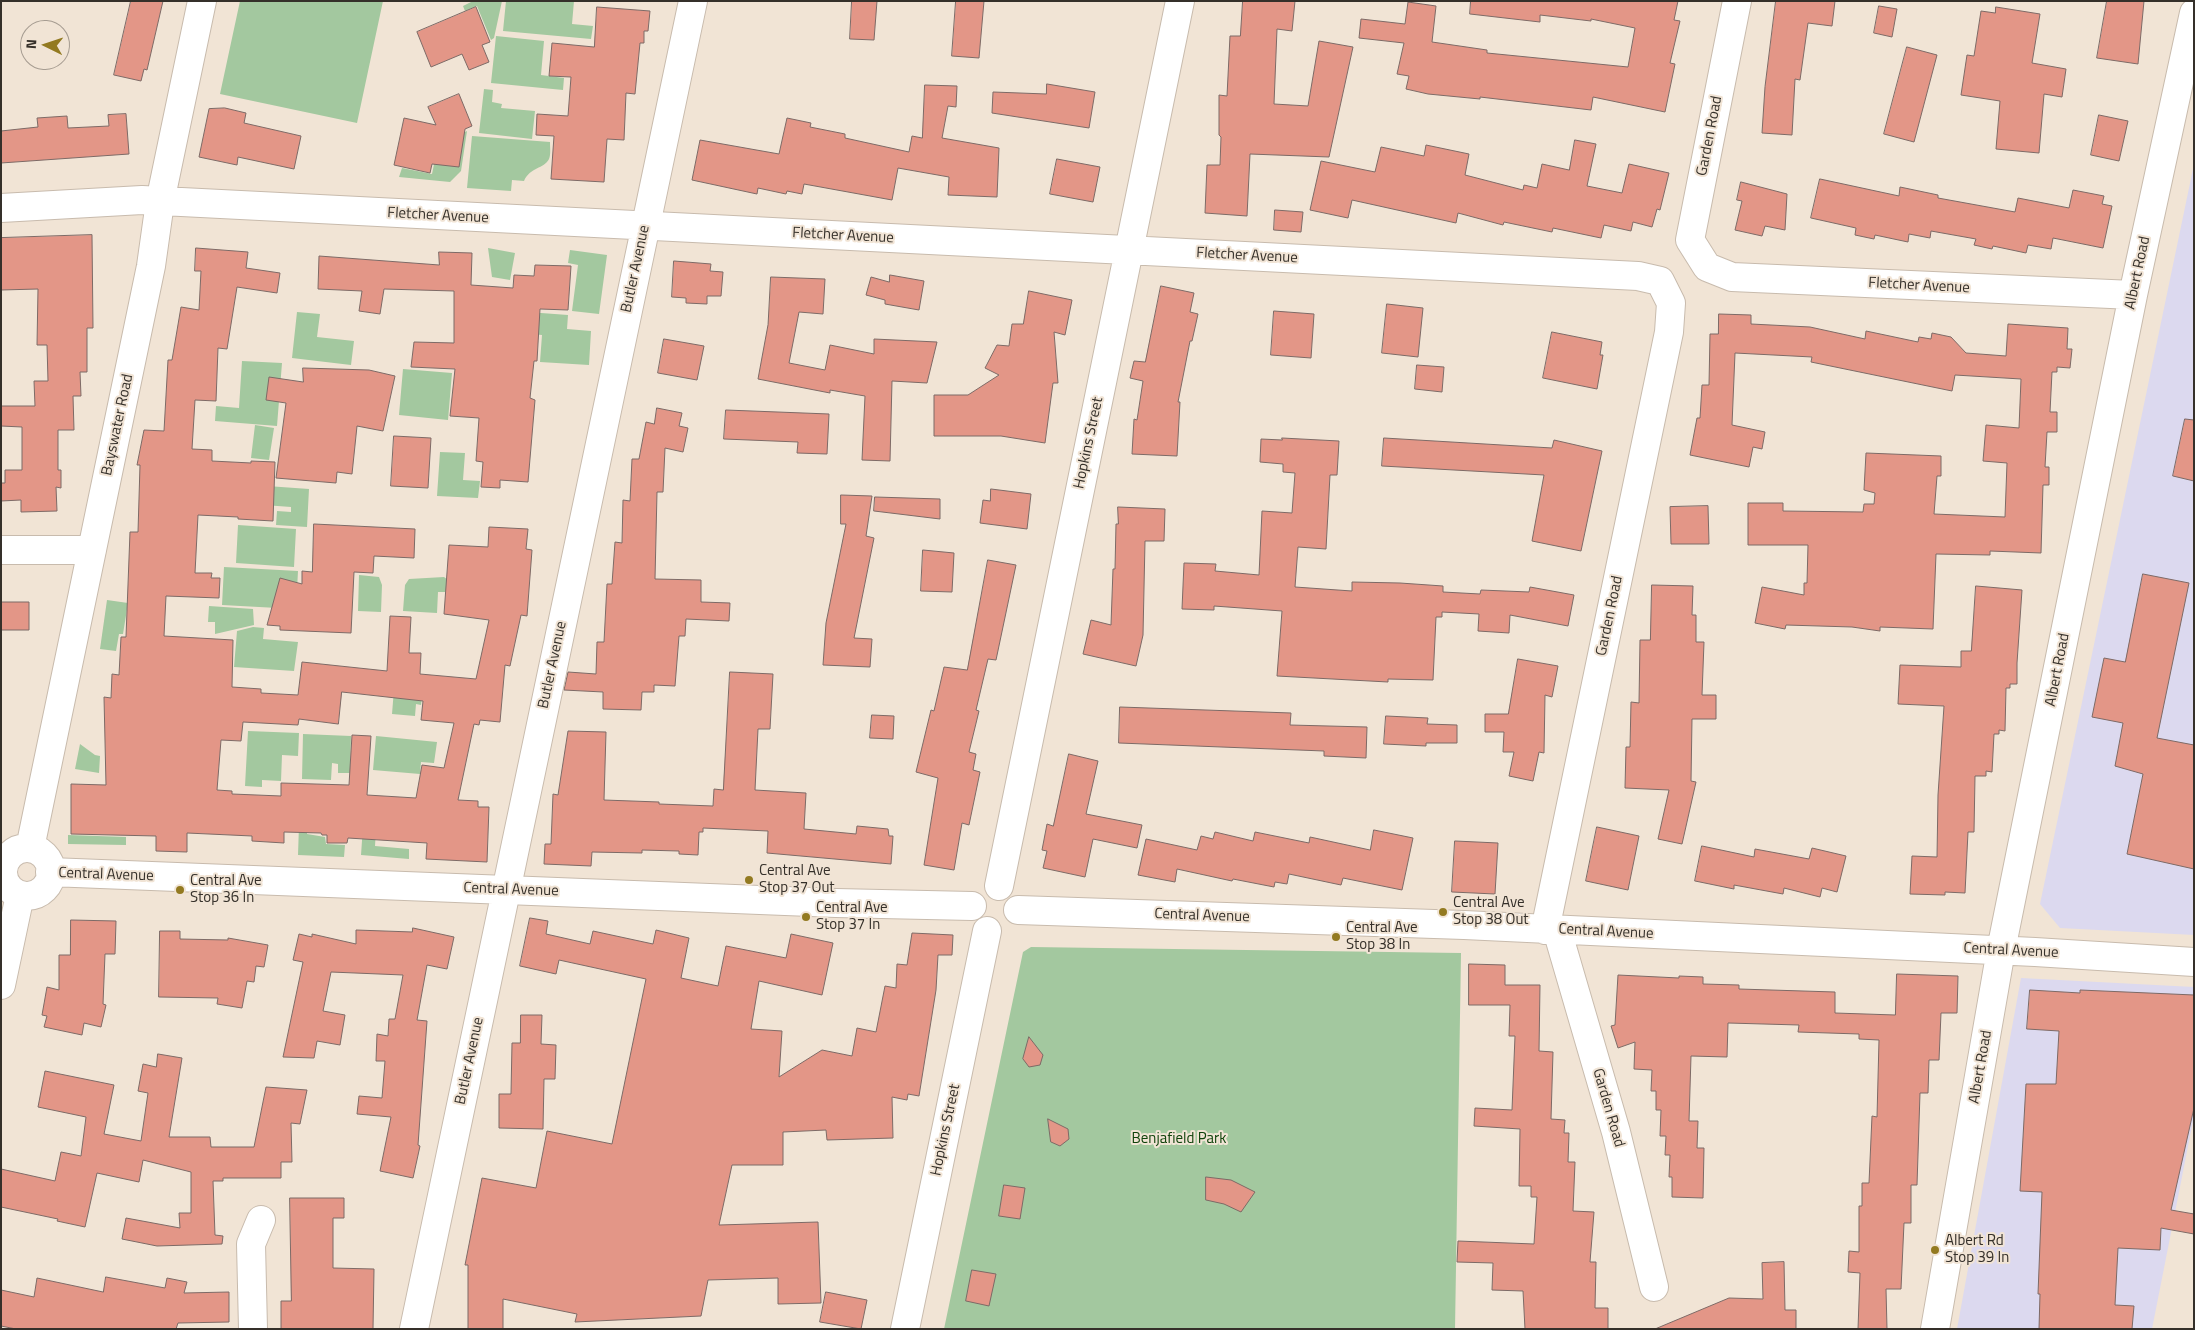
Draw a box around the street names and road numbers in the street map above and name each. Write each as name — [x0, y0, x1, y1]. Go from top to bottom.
street label: Garden Road — [1693, 94, 1727, 178]
street label: Fletcher Avenue — [387, 204, 489, 228]
street label: Butler Avenue — [618, 224, 654, 314]
street label: Fletcher Avenue — [792, 224, 894, 248]
street label: Albert Road — [2121, 235, 2155, 311]
street label: Fletcher Avenue — [1196, 244, 1298, 268]
street label: Fletcher Avenue — [1868, 274, 1970, 298]
street label: Bayswater Road — [98, 373, 138, 477]
street label: Hopkins Street — [1070, 395, 1108, 491]
street label: Garden Road — [1593, 574, 1627, 658]
street label: Butler Avenue — [535, 620, 571, 710]
street label: Albert Road — [2042, 632, 2074, 708]
street label: Central Avenue — [58, 864, 154, 886]
street label: Central Avenue — [463, 879, 559, 901]
street label: Central Avenue — [1154, 905, 1250, 927]
street label: Central Avenue — [1558, 921, 1654, 943]
street label: Central Avenue — [1963, 940, 2059, 962]
street label: Butler Avenue — [452, 1016, 488, 1106]
street label: Albert Road — [1966, 1029, 1996, 1105]
street label: Garden Road — [1588, 1067, 1628, 1149]
street label: Hopkins Street — [927, 1082, 965, 1178]

